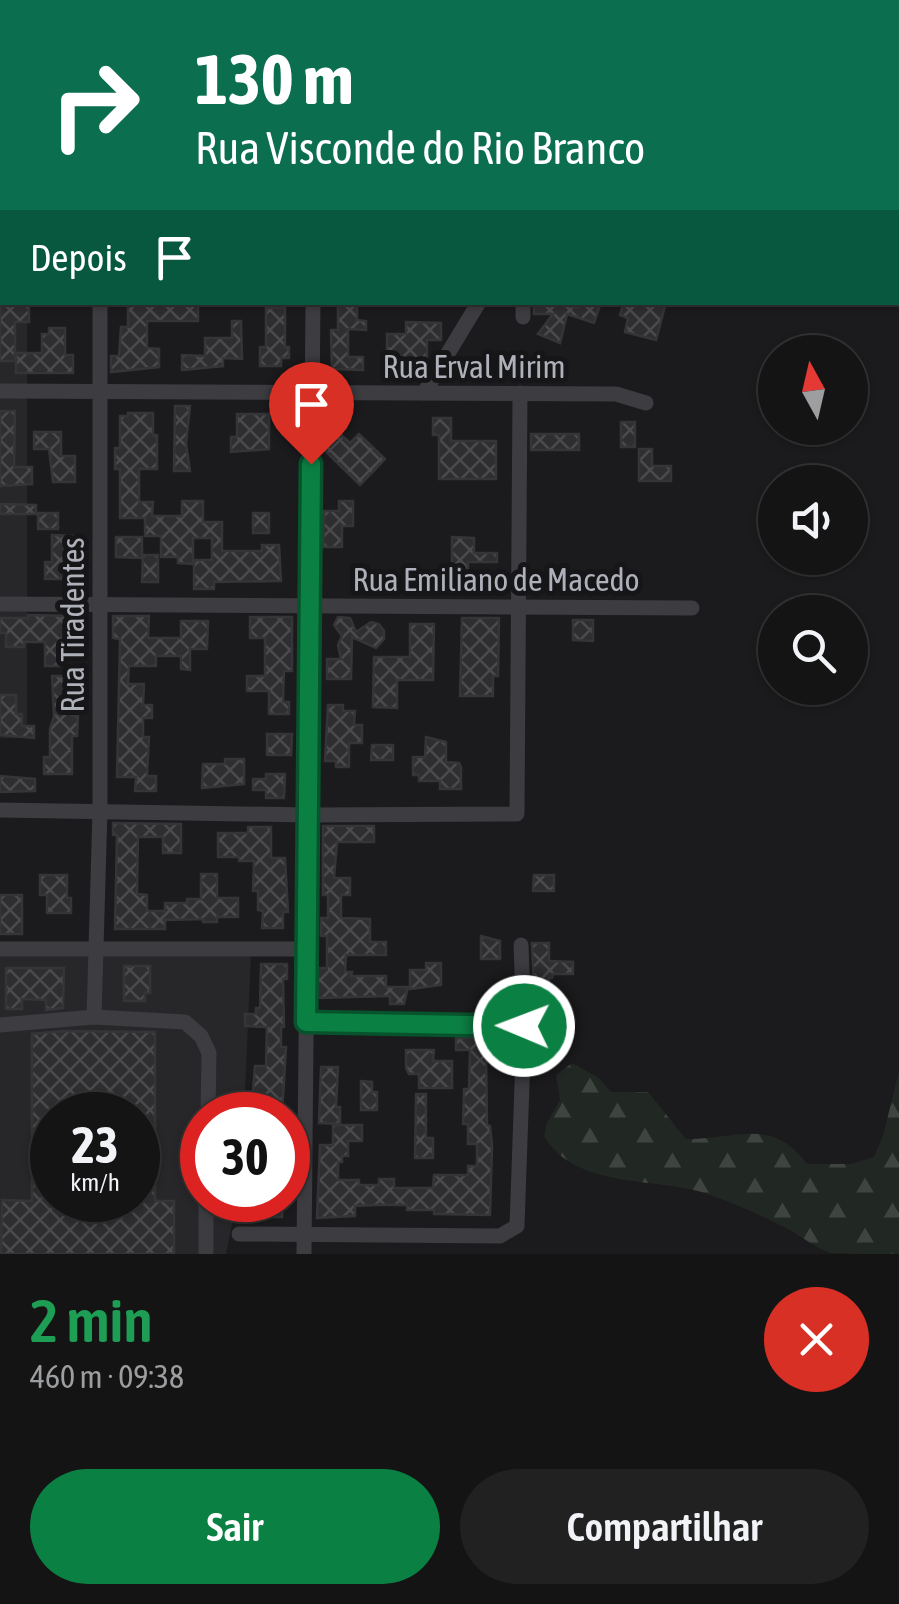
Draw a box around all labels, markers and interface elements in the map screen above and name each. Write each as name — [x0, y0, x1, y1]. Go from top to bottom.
text: 130 m — [195, 39, 354, 119]
icon: right — [30, 40, 160, 170]
text: Rua Visconde do Rio Branco — [195, 122, 645, 174]
icon: arrive — [147, 230, 202, 285]
text: Depois — [30, 236, 127, 279]
north arrow — [758, 335, 868, 445]
map controls — [758, 335, 868, 705]
street label: Rua Erval Mirim — [382, 348, 566, 385]
pin — [269, 362, 354, 465]
icon: arrive — [284, 377, 339, 432]
button: sound — [758, 465, 868, 575]
street label: Rua Tiradentes — [54, 537, 91, 713]
street label: Rua Emiliano de Macedo — [352, 561, 640, 598]
button: search — [758, 595, 868, 705]
position arrow — [472, 974, 576, 1078]
speed limit sign: 30 — [180, 1092, 310, 1222]
text: 23 — [71, 1116, 118, 1174]
text: km/h — [70, 1168, 120, 1196]
text: 2 min — [30, 1286, 153, 1355]
button: close — [764, 1287, 869, 1392]
text: 460 m · 09:38 — [30, 1358, 184, 1395]
button: Sair — [30, 1469, 440, 1584]
button: Compartilhar — [460, 1469, 869, 1584]

